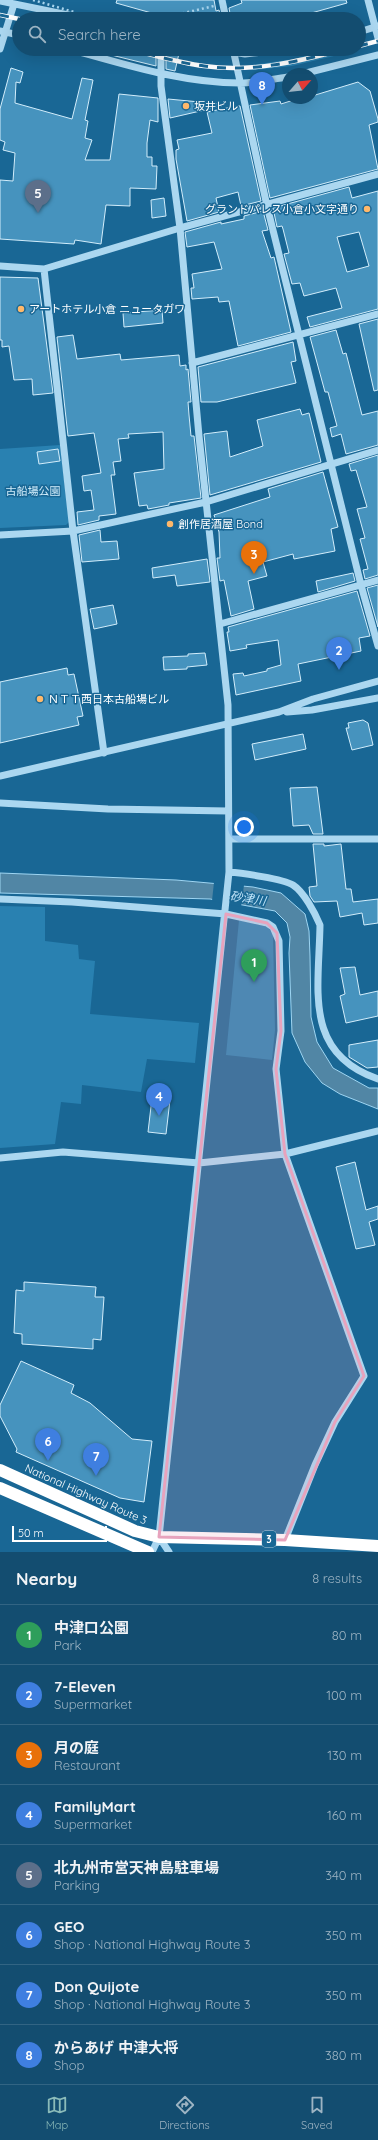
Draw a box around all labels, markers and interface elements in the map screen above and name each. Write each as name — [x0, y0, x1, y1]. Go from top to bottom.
search box — [12, 12, 366, 56]
icon: search — [26, 23, 48, 45]
text: Search here — [58, 25, 141, 44]
north arrow — [282, 68, 318, 104]
pin: 8 — [249, 72, 275, 105]
place label: 坂井ビル — [194, 99, 238, 113]
marker: 坂井ビル — [181, 101, 191, 111]
pin: 5 — [25, 180, 51, 213]
place label: グランドパレス小倉小文字通り — [205, 202, 359, 216]
marker: グランドパレス小倉小文字通り — [362, 204, 372, 214]
place label: アートホテル小倉 ニュータガワ — [29, 302, 185, 316]
marker: アートホテル小倉 ニュータガワ — [16, 304, 26, 314]
park label: 古船場公園 — [6, 484, 61, 498]
place label: 創作居酒屋 Bond — [178, 517, 263, 531]
marker: 創作居酒屋 Bond — [165, 519, 175, 529]
pin: 3 — [241, 541, 267, 574]
pin: 2 — [326, 637, 352, 670]
place label: ＮＴＴ西日本古船場ビル — [48, 692, 169, 706]
marker: ＮＴＴ西日本古船場ビル — [35, 694, 45, 704]
your location — [234, 817, 254, 837]
water label: 砂津川 — [229, 888, 269, 909]
pin: 1 — [241, 949, 267, 982]
pin: 4 — [146, 1083, 172, 1116]
pin: 6 — [35, 1428, 61, 1461]
pin: 7 — [83, 1443, 109, 1476]
street label: National Highway Route 3 — [23, 1461, 150, 1527]
scale bar — [12, 1524, 107, 1543]
text: 50 m — [18, 1526, 44, 1540]
road number: 3 — [262, 1531, 276, 1547]
text: Nearby — [16, 1568, 77, 1589]
text: 8 results — [312, 1570, 362, 1586]
text: 中津口公園 — [54, 1618, 129, 1637]
text: 1 — [26, 1627, 32, 1643]
text: 80 m — [332, 1627, 362, 1643]
text: Park — [54, 1637, 82, 1653]
text: 7-Eleven — [54, 1677, 116, 1696]
text: 2 — [25, 1687, 33, 1703]
text: 100 m — [326, 1687, 362, 1703]
text: Supermarket — [54, 1696, 132, 1712]
text: 月の庭 — [54, 1738, 99, 1757]
text: 3 — [26, 1747, 32, 1763]
text: 130 m — [327, 1747, 362, 1763]
text: Restaurant — [54, 1757, 120, 1773]
text: FamilyMart — [54, 1797, 136, 1816]
text: 4 — [25, 1807, 33, 1823]
text: 160 m — [327, 1807, 362, 1823]
text: Supermarket — [54, 1816, 132, 1832]
text: 北九州市営天神島駐車場 — [54, 1858, 219, 1877]
text: 5 — [25, 1867, 33, 1883]
text: 340 m — [325, 1867, 362, 1883]
text: Parking — [54, 1877, 100, 1893]
text: GEO — [54, 1917, 84, 1936]
text: 6 — [25, 1927, 33, 1943]
text: 350 m — [325, 1927, 362, 1943]
text: Shop · National Highway Route 3 — [54, 1936, 251, 1952]
text: Don Quijote — [54, 1977, 139, 1996]
text: 7 — [25, 1987, 33, 2003]
text: 350 m — [325, 1987, 362, 2003]
text: Shop · National Highway Route 3 — [54, 1996, 251, 2012]
text: からあげ 中津大将 — [54, 2038, 178, 2057]
text: 8 — [25, 2047, 33, 2063]
text: 380 m — [325, 2047, 362, 2063]
text: Shop — [54, 2057, 84, 2073]
tab: Map — [46, 2094, 68, 2132]
tab: Directions — [159, 2094, 210, 2132]
tab: Saved — [301, 2094, 332, 2132]

